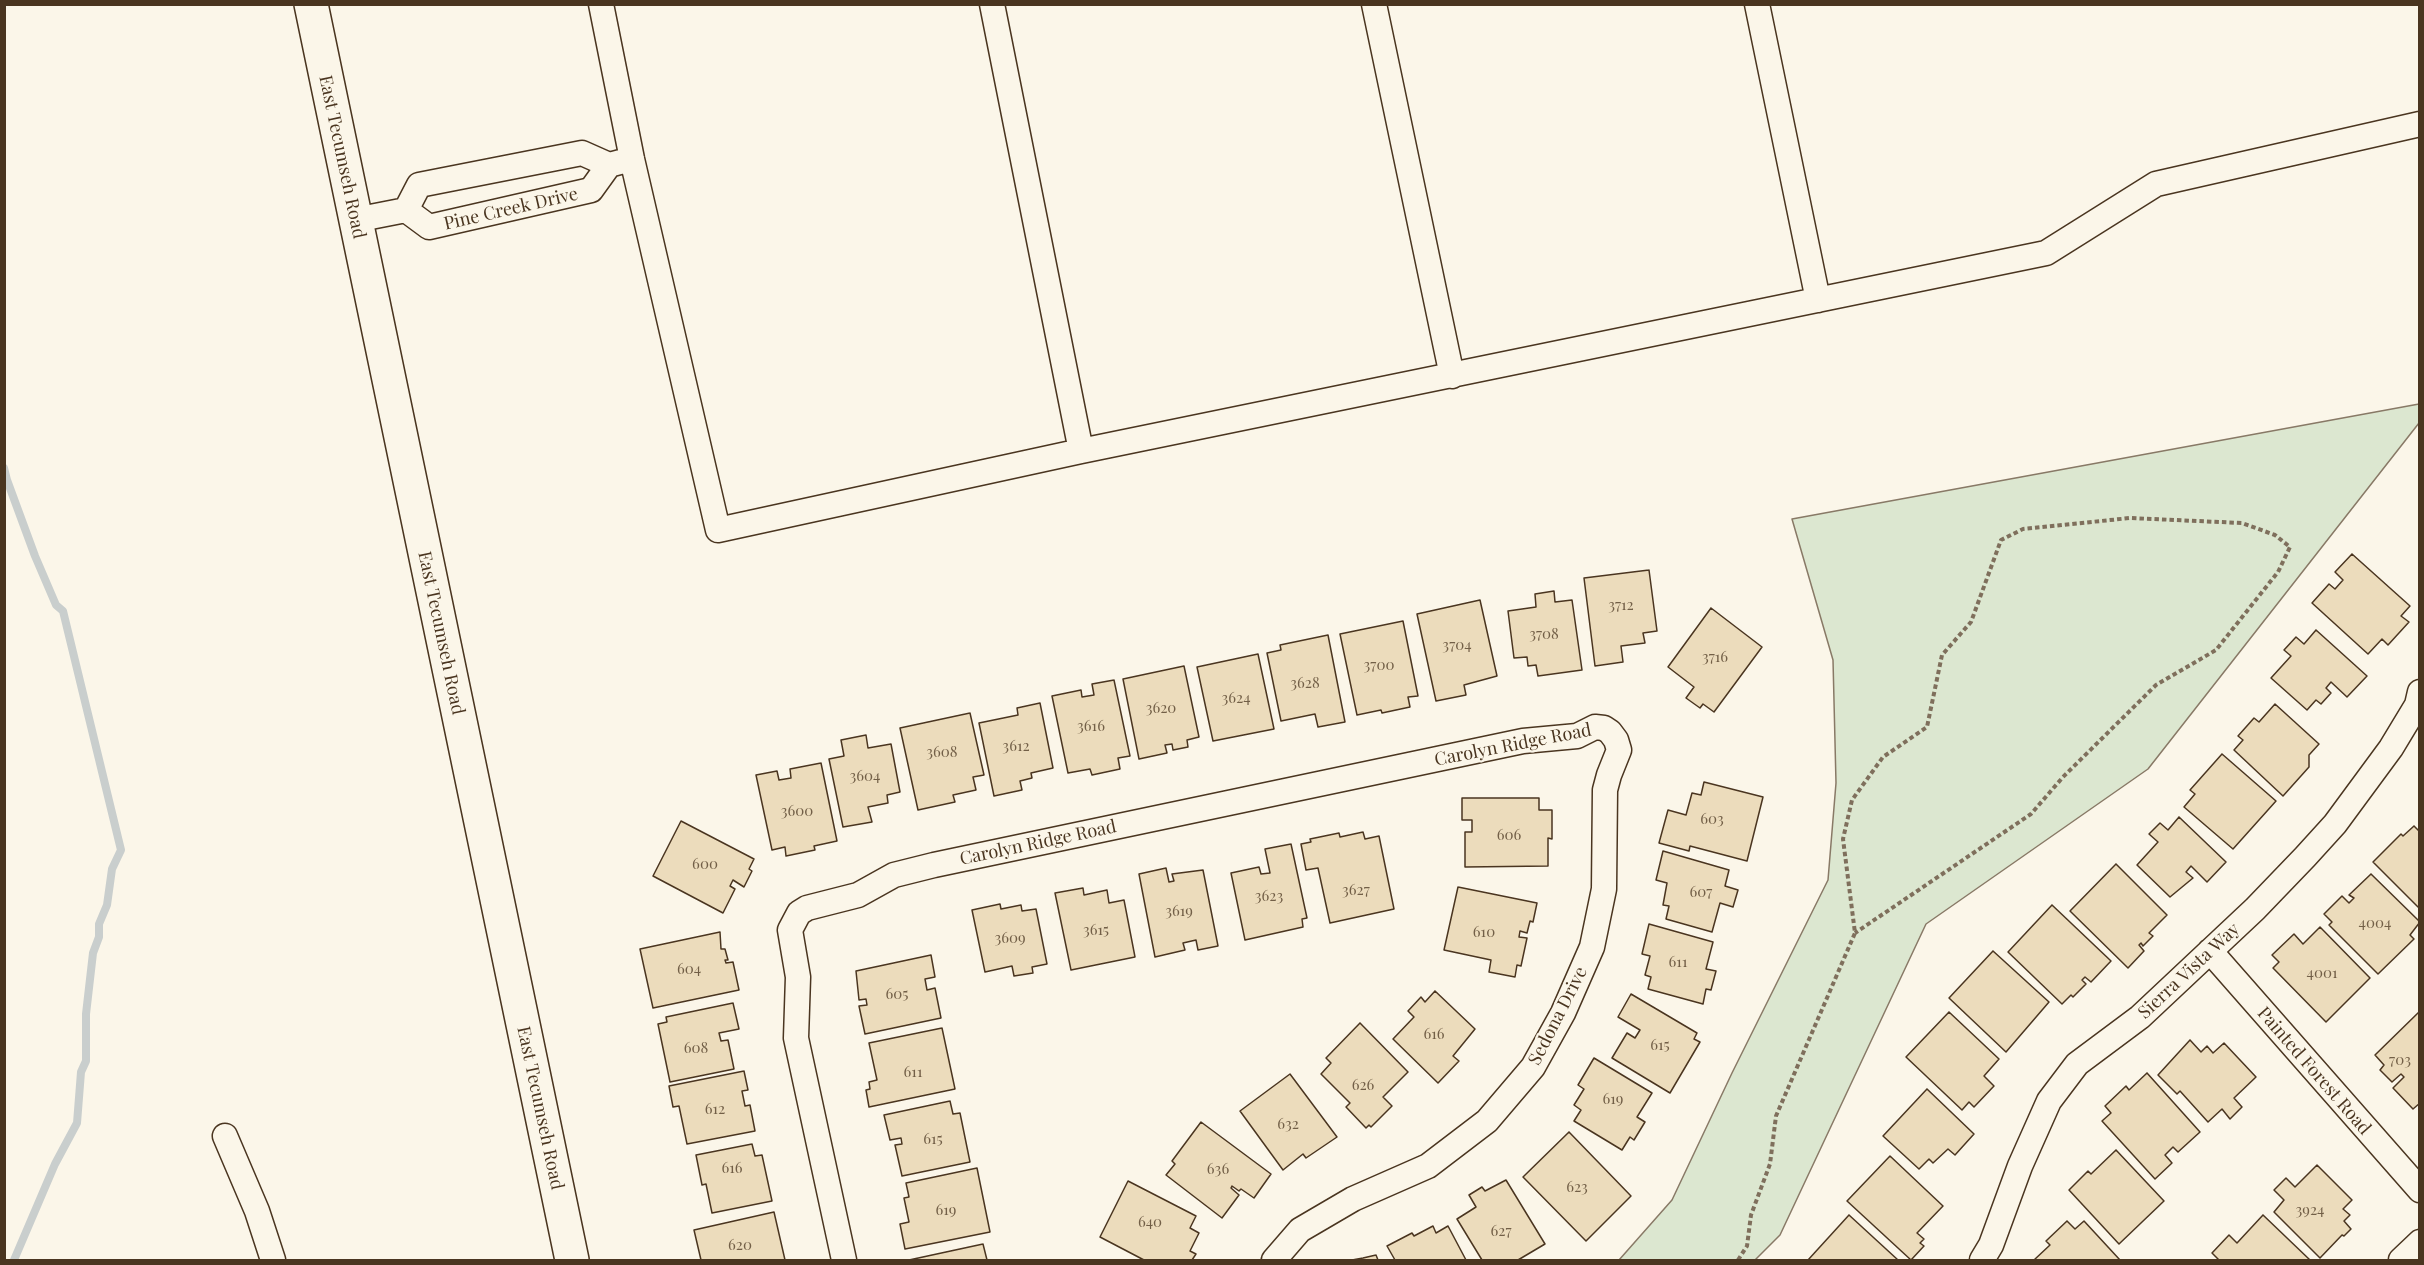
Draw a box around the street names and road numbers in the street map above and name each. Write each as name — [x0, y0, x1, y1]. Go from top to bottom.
street label: East Tecumseh Road — [314, 73, 370, 241]
street label: Pine Creek Drive — [442, 183, 580, 235]
street label: East Tecumseh Road — [413, 549, 469, 717]
street label: Carolyn Ridge Road — [1433, 719, 1593, 771]
street label: Carolyn Ridge Road — [958, 816, 1118, 870]
street label: Sierra Vista Way — [2134, 918, 2244, 1024]
street label: Sedona Drive — [1524, 963, 1592, 1069]
street label: Painted Forest Road — [2253, 1003, 2375, 1139]
street label: East Tecumseh Road — [512, 1024, 568, 1192]

